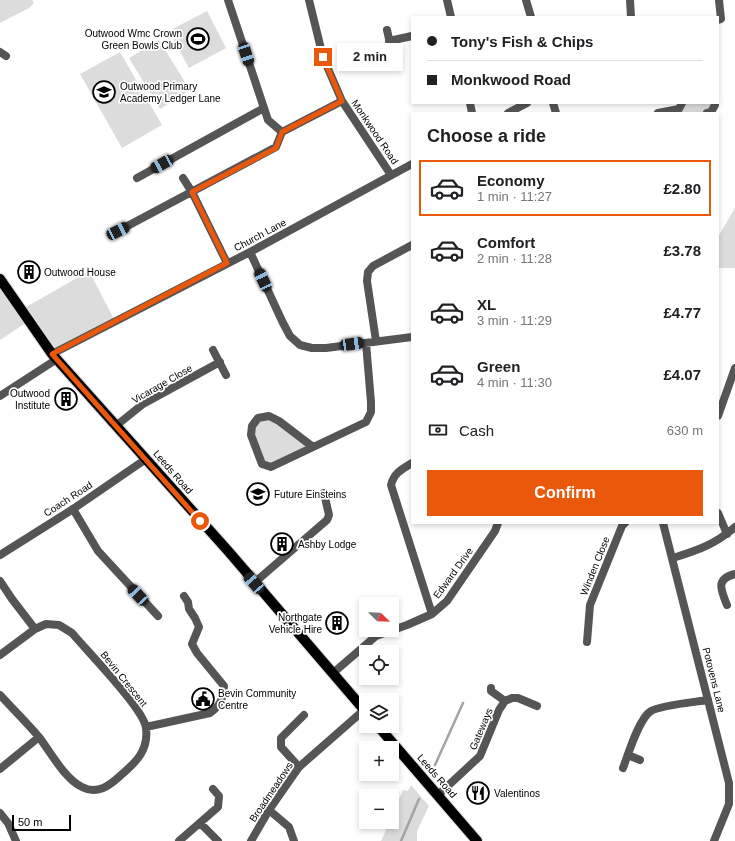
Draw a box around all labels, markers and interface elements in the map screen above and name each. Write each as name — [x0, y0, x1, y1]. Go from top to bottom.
sports icon: Outwood Wmc Crown Green Bowls Club — [185, 26, 211, 52]
place label: Outwood Wmc Crown Green Bowls Club — [85, 28, 182, 51]
text: Tony's Fish & Chips — [451, 33, 593, 50]
car — [237, 41, 255, 67]
callout: 2 min — [337, 43, 403, 71]
route end — [314, 48, 332, 66]
text: 2 min — [353, 49, 387, 64]
text: Monkwood Road — [451, 71, 571, 88]
school or university icon: Outwood Primary Academy Ledger Lane — [91, 79, 117, 105]
place label: Outwood Primary Academy Ledger Lane — [120, 81, 221, 104]
street label: Monkwood Road — [349, 98, 401, 166]
text: Choose a ride — [427, 126, 546, 146]
car — [149, 153, 175, 175]
icon: car — [429, 170, 465, 206]
text: Economy — [477, 172, 545, 189]
text: £2.80 — [663, 180, 701, 197]
text: 1 min · 11:27 — [477, 189, 552, 204]
street label: Church Lane — [232, 216, 288, 253]
car — [105, 220, 131, 242]
icon: car — [429, 232, 465, 268]
text: Comfort — [477, 234, 535, 251]
text: £3.78 — [663, 242, 701, 259]
text: 2 min · 11:28 — [477, 251, 552, 266]
building icon: Outwood House — [16, 259, 42, 285]
place label: Outwood House — [44, 267, 116, 278]
car — [252, 267, 274, 293]
icon: car — [429, 294, 465, 330]
text: XL — [477, 296, 496, 313]
text: £4.77 — [663, 304, 701, 321]
text: 3 min · 11:29 — [477, 313, 552, 328]
car — [339, 336, 365, 352]
icon: car — [429, 356, 465, 392]
text: Green — [477, 358, 520, 375]
street label: Vicarage Close — [130, 362, 194, 406]
text: £4.07 — [663, 366, 701, 383]
text: 4 min · 11:30 — [477, 375, 552, 390]
building icon: Outwood Institute — [53, 386, 79, 412]
place label: Outwood Institute — [10, 388, 50, 411]
icon: cash — [427, 419, 449, 441]
text: Cash — [459, 422, 494, 439]
text: 630 m — [667, 423, 703, 438]
street label: Leeds Road — [151, 448, 195, 496]
button: Confirm — [427, 470, 703, 516]
street label: Coach Road — [42, 479, 94, 519]
school or university icon: Future Einsteins — [245, 481, 271, 507]
place label: Future Einsteins — [274, 489, 346, 500]
route start — [191, 512, 209, 530]
building icon: Ashby Lodge — [269, 531, 295, 557]
street label: Winden Close — [578, 535, 612, 597]
place label: Ashby Lodge — [298, 539, 357, 550]
street label: Edward Drive — [431, 545, 475, 601]
car — [242, 570, 266, 596]
car — [125, 582, 151, 608]
north arrow — [359, 597, 399, 637]
map controls — [359, 597, 399, 829]
building icon: Northgate Vehicle Hire — [324, 610, 350, 636]
place label: Northgate Vehicle Hire — [269, 612, 322, 635]
button: locate — [359, 645, 399, 685]
street label: Potovens Lane — [701, 646, 728, 714]
street label: Bevin Crescent — [98, 649, 150, 709]
public building icon: Bevin Community Centre — [190, 686, 216, 712]
place label: Bevin Community Centre — [218, 688, 296, 711]
button: layers — [359, 693, 399, 733]
street label: Gateways — [467, 706, 495, 752]
button: + — [359, 741, 399, 781]
street label: Leeds Road — [415, 752, 459, 800]
street label: Broadmeadows — [247, 760, 295, 824]
restaurant icon: Valentinos — [465, 780, 491, 806]
place label: Valentinos — [494, 788, 540, 799]
button: − — [359, 789, 399, 829]
scale bar — [12, 813, 71, 832]
text: 50 m — [18, 816, 42, 828]

